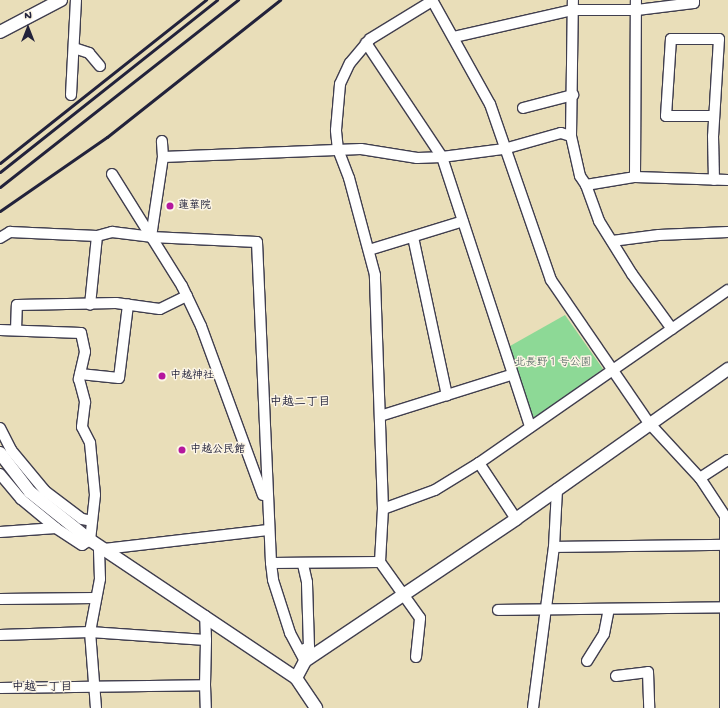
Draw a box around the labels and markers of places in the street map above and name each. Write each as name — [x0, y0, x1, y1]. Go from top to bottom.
place label: 蓮華院 — [178, 199, 211, 213]
marker: 蓮華院 — [165, 201, 175, 211]
place label: 中越神社 — [170, 369, 214, 383]
marker: 中越神社 — [157, 371, 167, 381]
place label: 中越公民館 — [190, 443, 245, 457]
marker: 中越公民館 — [177, 445, 187, 455]

